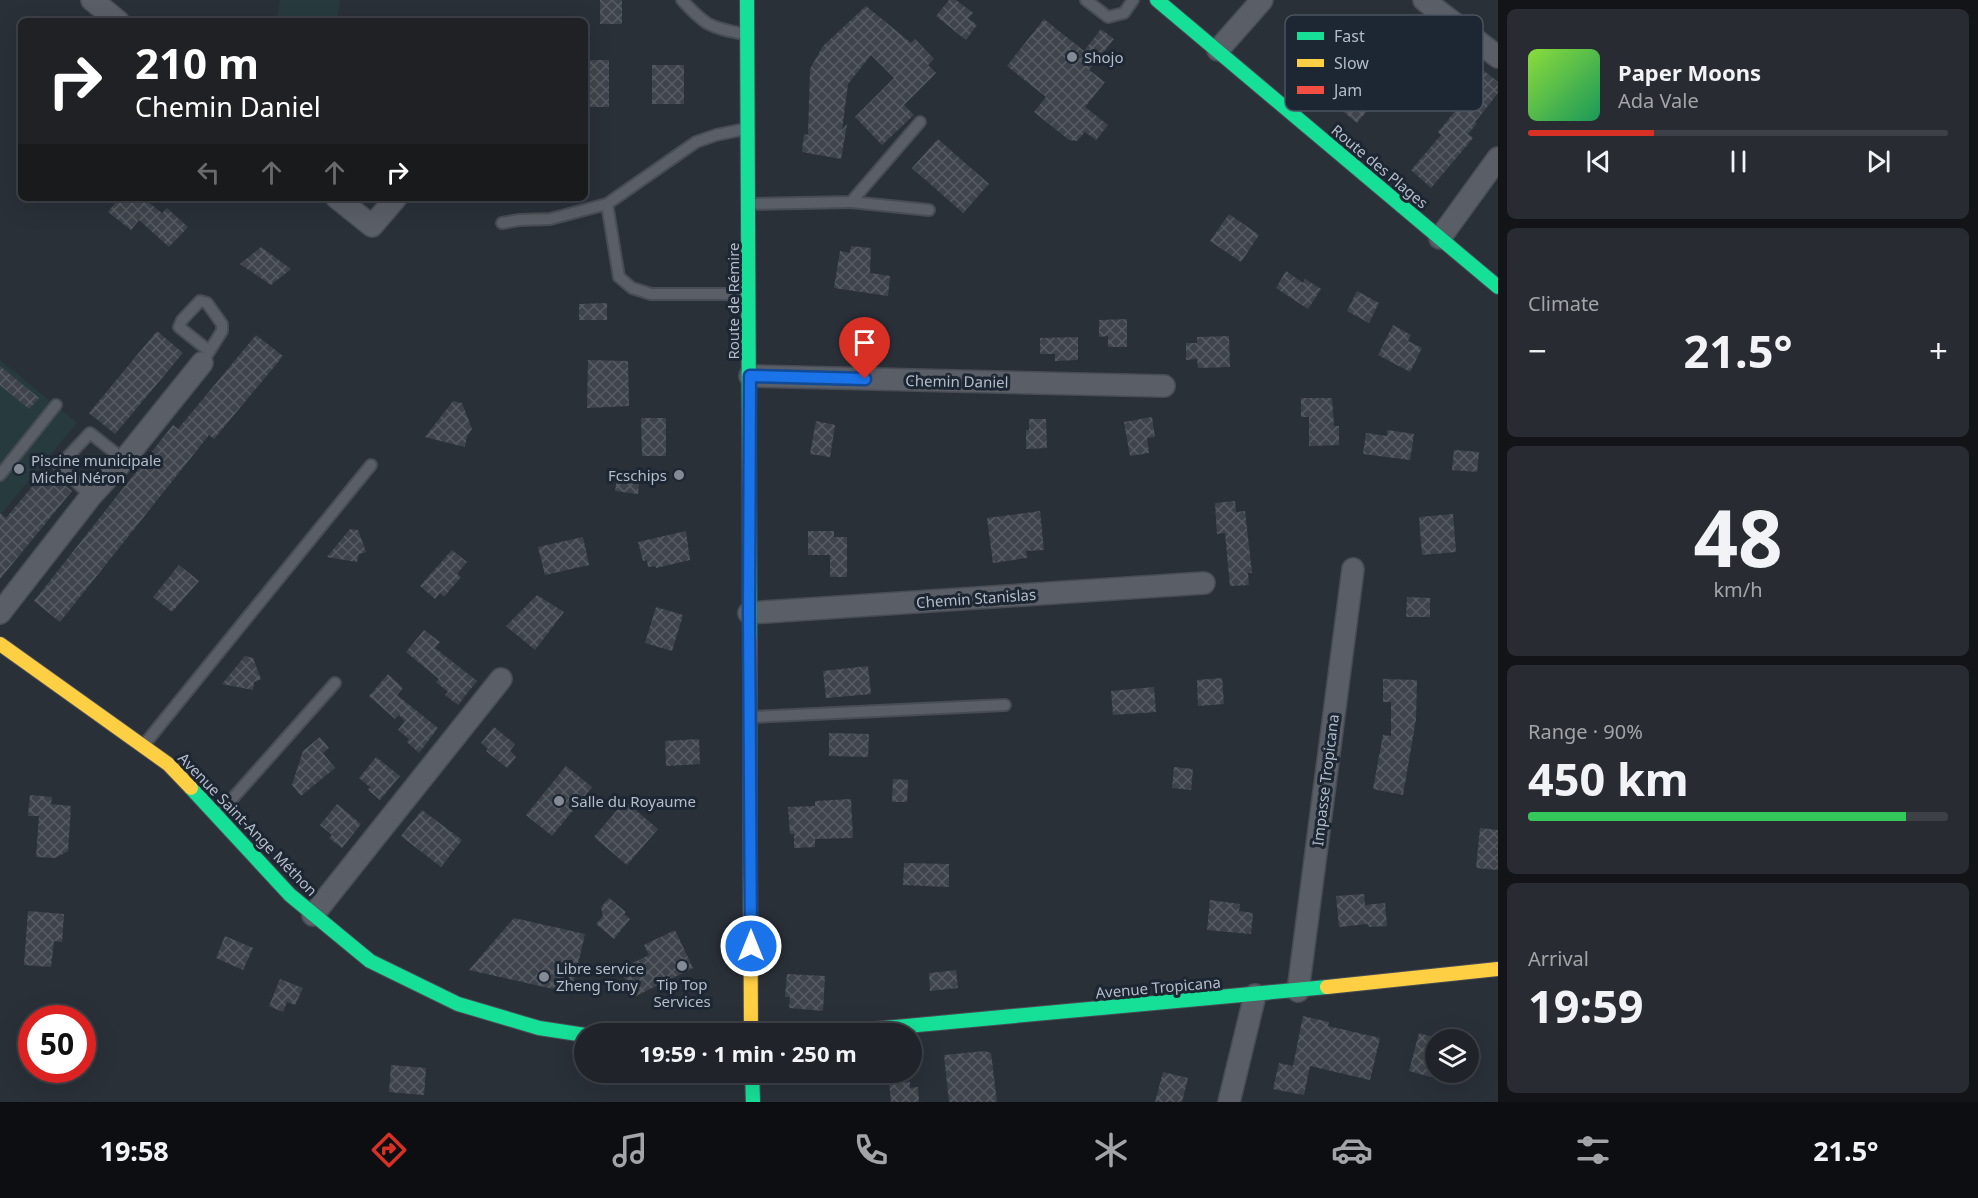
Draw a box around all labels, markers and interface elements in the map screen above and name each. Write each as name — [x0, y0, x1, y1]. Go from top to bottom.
legend — [1285, 15, 1483, 111]
text: Fast — [1334, 25, 1365, 47]
text: 210 m — [135, 34, 259, 91]
icon: right — [36, 42, 114, 120]
place label: Shojo — [1084, 47, 1124, 67]
marker: Shojo — [1065, 50, 1079, 64]
text: Slow — [1334, 52, 1369, 74]
text: Paper Moons — [1618, 57, 1761, 87]
text: Jam — [1332, 79, 1362, 101]
text: Ada Vale — [1618, 87, 1699, 114]
text: Chemin Daniel — [135, 88, 321, 125]
street label: Route des Plages — [1327, 120, 1433, 212]
icon: previous — [1582, 145, 1615, 178]
icon: pause — [1722, 145, 1755, 178]
icon: next — [1862, 145, 1895, 178]
icon: left — [192, 156, 225, 189]
icon: ahead — [255, 156, 288, 189]
icon: ahead — [318, 156, 351, 189]
icon: right — [381, 156, 414, 189]
street label: Route de Rémire — [723, 242, 743, 360]
text: Climate — [1528, 290, 1599, 317]
pin — [839, 317, 890, 379]
text: 21.5° — [1684, 320, 1792, 381]
icon: arrive — [848, 326, 881, 359]
text: − — [1528, 328, 1547, 373]
text: + — [1929, 328, 1948, 373]
street label: Chemin Daniel — [905, 370, 1009, 392]
place label: Piscine municipale Michel Néron — [31, 450, 161, 487]
marker: Piscine municipale Michel Néron — [12, 462, 26, 476]
place label: Fcschips — [608, 465, 667, 485]
marker: Fcschips — [672, 468, 686, 482]
text: 48 — [1693, 484, 1783, 590]
text: km/h — [1713, 576, 1763, 603]
street label: Chemin Stanislas — [915, 584, 1037, 612]
street label: Impasse Tropicana — [1307, 713, 1343, 847]
text: Range · 90% — [1528, 718, 1643, 745]
street label: Avenue Saint-Ange Méthon — [174, 748, 322, 900]
text: 450 km — [1528, 748, 1689, 809]
place label: Salle du Royaume — [571, 791, 696, 811]
marker: Salle du Royaume — [552, 794, 566, 808]
position arrow — [719, 914, 783, 978]
text: Arrival — [1528, 945, 1589, 972]
place label: Libre service Zheng Tony — [556, 958, 644, 995]
marker: Tip Top Services — [675, 959, 689, 973]
marker: Libre service Zheng Tony — [537, 970, 551, 984]
street label: Avenue Tropicana — [1095, 972, 1221, 1002]
place label: Tip Top Services — [653, 974, 711, 1011]
text: 19:59 — [1528, 975, 1644, 1036]
speed limit sign: 50 — [18, 1005, 96, 1083]
map controls — [1425, 1029, 1479, 1083]
button: layers — [1425, 1029, 1479, 1083]
text: 19:59 · 1 min · 250 m — [639, 1038, 857, 1068]
icon: directions — [368, 1129, 410, 1171]
icon: music — [609, 1129, 651, 1171]
icon: phone — [850, 1129, 892, 1171]
icon: climate — [1090, 1129, 1132, 1171]
icon: car — [1331, 1129, 1373, 1171]
icon: filters — [1572, 1129, 1614, 1171]
text: 19:58 — [99, 1132, 169, 1169]
text: 21.5° — [1813, 1132, 1879, 1169]

